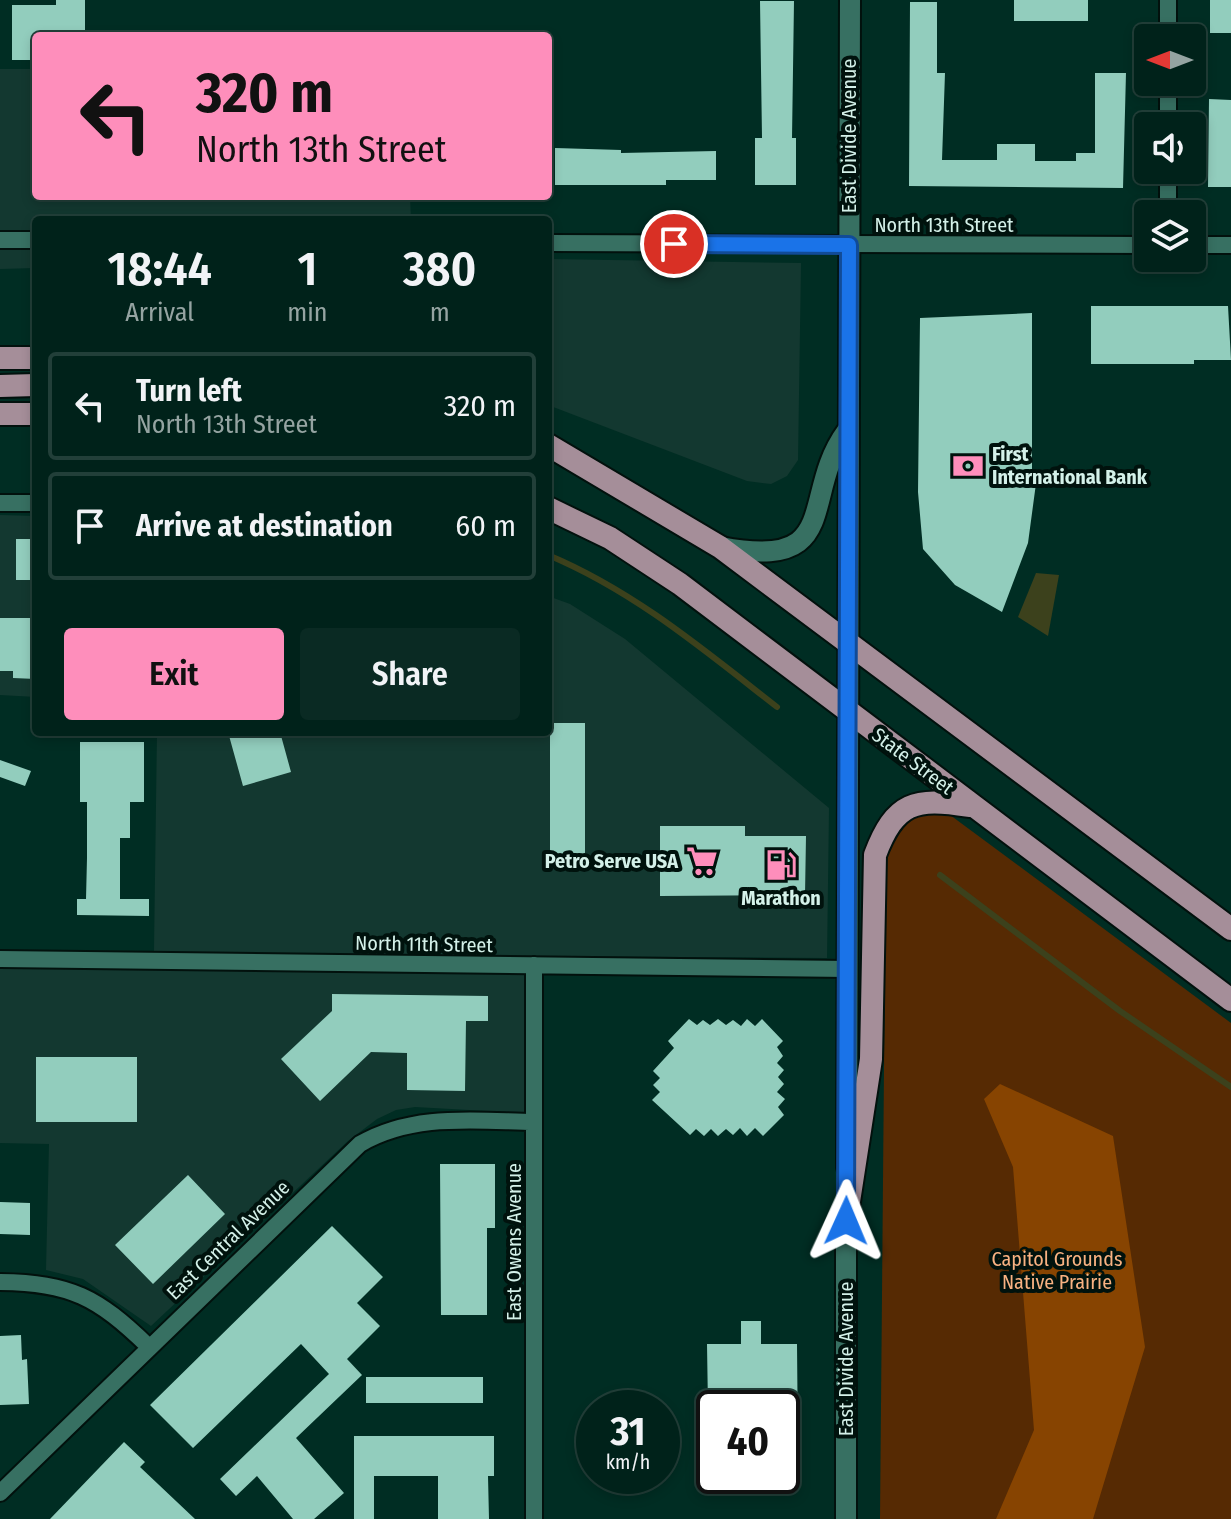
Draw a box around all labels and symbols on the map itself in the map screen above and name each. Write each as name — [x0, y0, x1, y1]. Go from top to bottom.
north arrow — [1134, 24, 1206, 96]
street label: East Divide Avenue — [837, 59, 861, 213]
pin — [640, 210, 708, 278]
street label: North 13th Street — [874, 213, 1014, 237]
place label: First International Bank — [992, 442, 1148, 489]
bank icon: First International Bank — [951, 449, 985, 483]
street label: State Street — [867, 722, 959, 800]
supermarket icon: Petro Serve USA — [685, 844, 719, 878]
fuel station icon: Marathon — [764, 848, 798, 882]
place label: Petro Serve USA — [545, 849, 679, 873]
place label: Marathon — [741, 886, 821, 910]
street label: North 11th Street — [355, 931, 494, 957]
street label: East Owens Avenue — [502, 1163, 526, 1321]
street label: East Central Avenue — [162, 1175, 294, 1305]
position arrow — [804, 1179, 888, 1263]
park label: Capitol Grounds Native Prairie — [992, 1247, 1122, 1294]
street label: East Divide Avenue — [834, 1282, 858, 1436]
speed limit sign: 40 — [696, 1390, 800, 1494]

